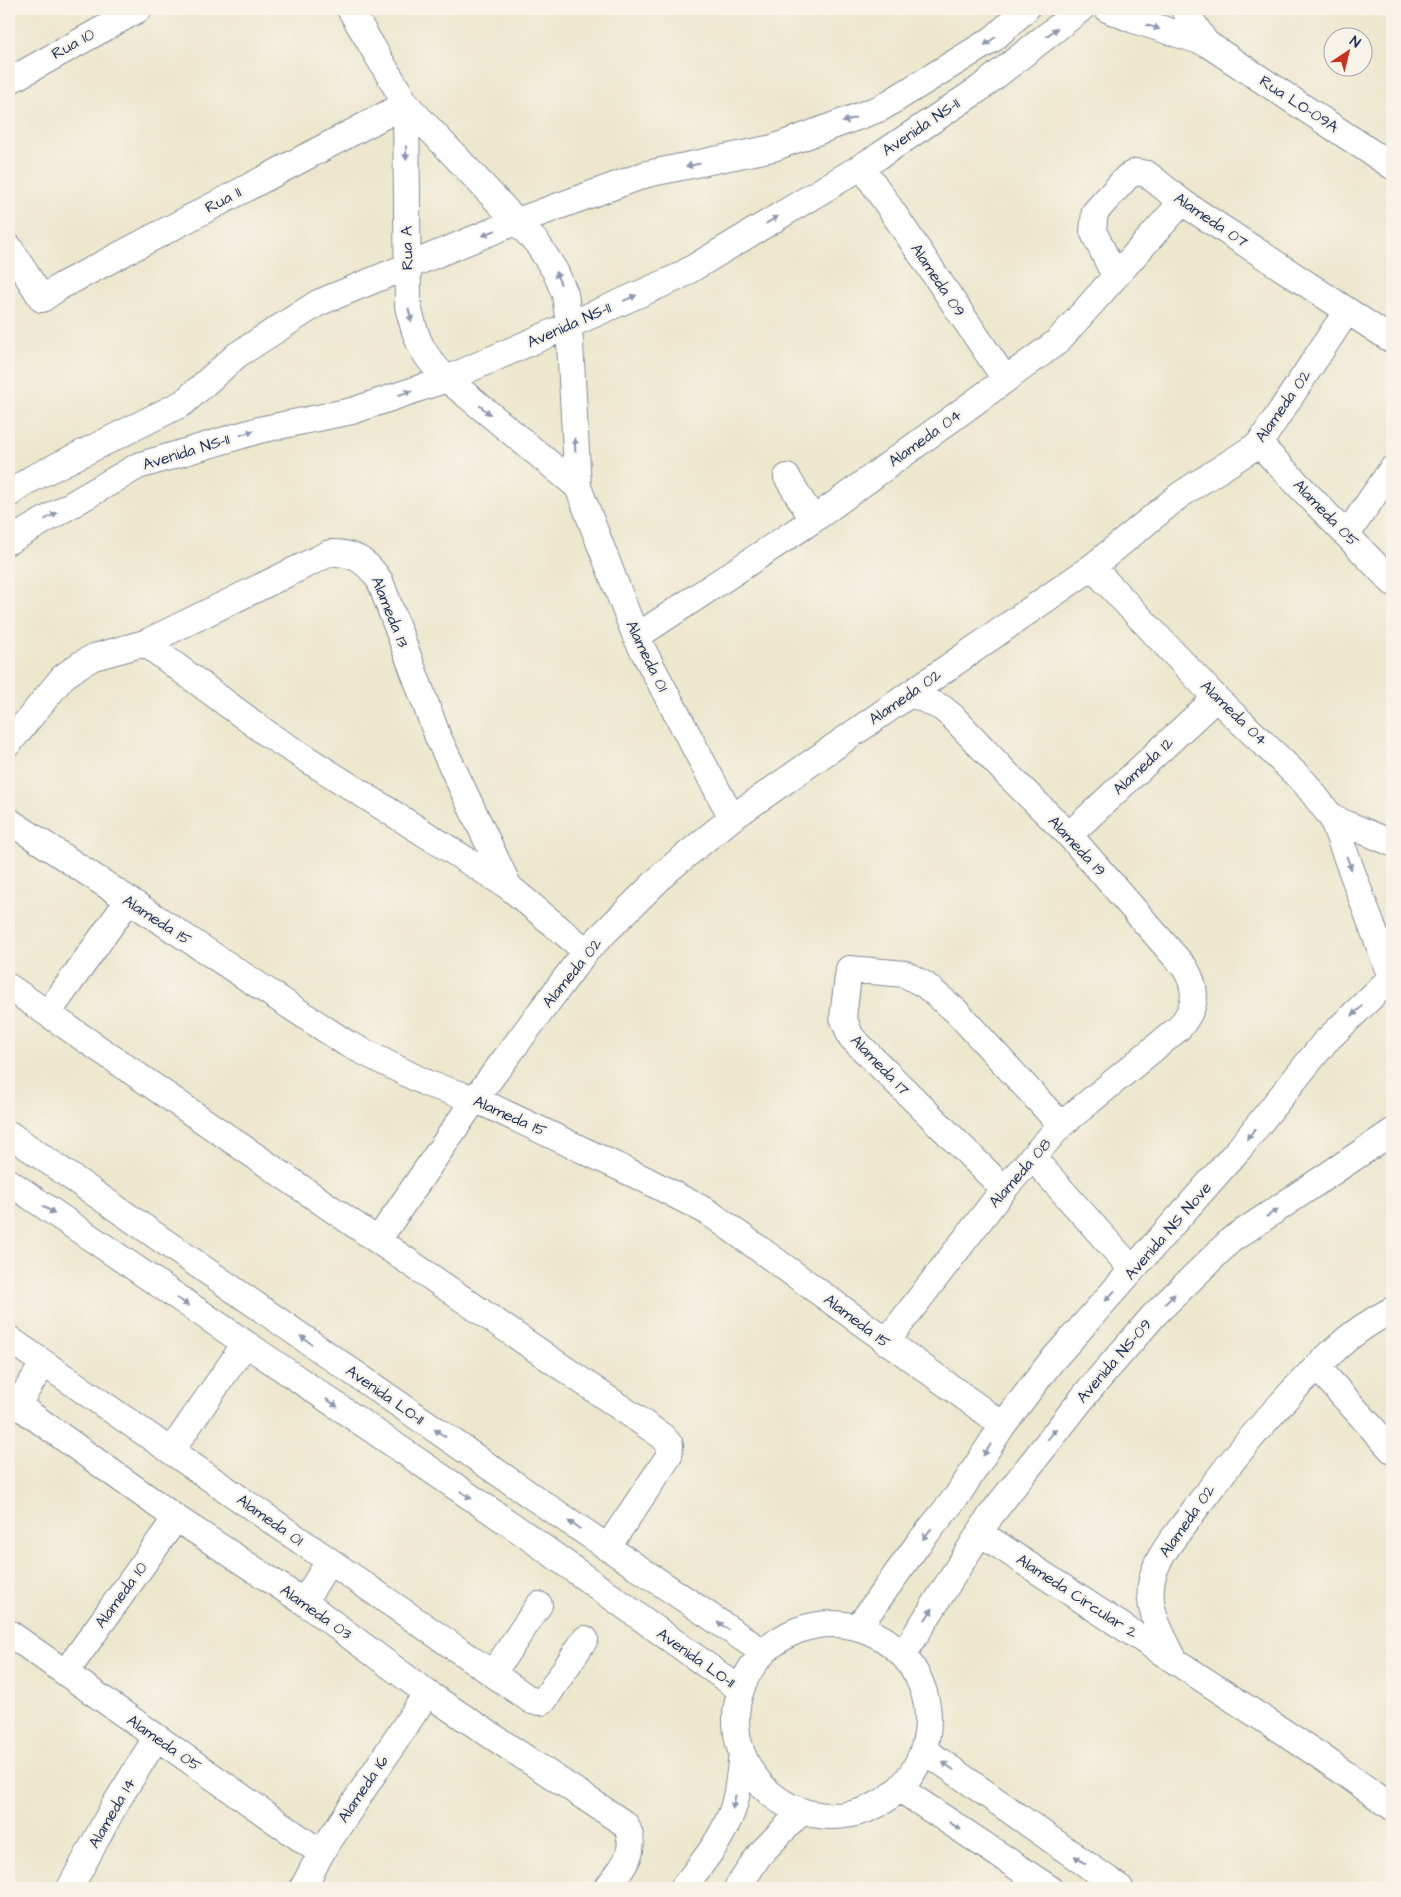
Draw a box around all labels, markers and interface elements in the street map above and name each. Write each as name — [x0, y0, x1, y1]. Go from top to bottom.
street label: Rua 10 — [47, 23, 99, 65]
one-way arrow — [1145, 23, 1160, 31]
one-way arrow — [1045, 26, 1058, 37]
north arrow — [1324, 28, 1374, 78]
text: N — [1346, 31, 1364, 53]
one-way arrow — [983, 36, 996, 46]
street label: Rua LO-09A — [1255, 70, 1343, 138]
street label: Avenida NS-11 — [878, 93, 964, 161]
one-way arrow — [841, 116, 856, 124]
one-way arrow — [402, 145, 410, 161]
one-way arrow — [685, 161, 701, 169]
street label: Rua 11 — [201, 181, 245, 219]
street label: Alameda 07 — [1170, 187, 1252, 253]
one-way arrow — [766, 216, 779, 225]
street label: Rua A — [396, 226, 418, 270]
one-way arrow — [482, 229, 497, 237]
street label: Alameda 09 — [905, 239, 971, 321]
one-way arrow — [554, 271, 562, 285]
one-way arrow — [623, 294, 637, 302]
street label: Avenida NS-11 — [524, 297, 614, 353]
one-way arrow — [406, 308, 414, 323]
street label: Alameda 02 — [1250, 365, 1316, 447]
one-way arrow — [397, 389, 412, 397]
street label: Alameda 04 — [884, 404, 966, 472]
one-way arrow — [478, 405, 491, 416]
street label: Avenida NS-11 — [140, 428, 232, 476]
one-way arrow — [240, 429, 255, 437]
one-way arrow — [571, 437, 579, 453]
street label: Alameda 05 — [1288, 474, 1364, 552]
one-way arrow — [44, 512, 57, 521]
street label: Alameda 13 — [366, 573, 414, 651]
street label: Alameda 01 — [620, 617, 674, 695]
street label: Alameda 02 — [864, 664, 946, 730]
street label: Alameda 04 — [1196, 675, 1273, 751]
street label: Alameda 12 — [1108, 732, 1178, 800]
street label: Alameda 19 — [1043, 811, 1111, 881]
one-way arrow — [1346, 856, 1353, 871]
street label: Alameda 15 — [118, 889, 196, 951]
street label: Alameda 02 — [537, 933, 607, 1013]
one-way arrow — [1352, 1005, 1364, 1017]
street label: Alameda 17 — [845, 1030, 915, 1100]
street label: Alameda 15 — [470, 1090, 551, 1142]
one-way arrow — [1246, 1127, 1257, 1140]
street label: Alameda 08 — [984, 1134, 1056, 1212]
street label: Avenida NS Nove — [1119, 1177, 1217, 1285]
one-way arrow — [42, 1205, 56, 1215]
one-way arrow — [1265, 1208, 1279, 1218]
street label: Alameda 15 — [819, 1289, 895, 1354]
one-way arrow — [1104, 1289, 1116, 1301]
one-way arrow — [1164, 1293, 1176, 1305]
one-way arrow — [176, 1297, 190, 1307]
street label: Avenida NS-09 — [1071, 1314, 1157, 1408]
one-way arrow — [300, 1335, 313, 1345]
street label: Avenida LO-11 — [341, 1360, 429, 1430]
one-way arrow — [325, 1398, 338, 1408]
one-way arrow — [433, 1428, 447, 1438]
one-way arrow — [1047, 1428, 1058, 1441]
one-way arrow — [982, 1443, 991, 1456]
street label: Alameda 02 — [1154, 1480, 1220, 1562]
street label: Alameda 01 — [232, 1489, 308, 1551]
one-way arrow — [459, 1490, 473, 1499]
one-way arrow — [567, 1520, 580, 1530]
one-way arrow — [921, 1527, 932, 1540]
street label: Alameda Circular 2 — [1012, 1548, 1142, 1644]
street label: Alameda 10 — [89, 1557, 153, 1633]
street label: Alameda 03 — [276, 1579, 356, 1645]
one-way arrow — [924, 1607, 933, 1621]
one-way arrow — [716, 1621, 729, 1630]
street label: Avenida LO-11 — [652, 1623, 740, 1693]
street label: Alameda 05 — [122, 1709, 206, 1777]
street label: Alameda 16 — [332, 1751, 394, 1827]
one-way arrow — [941, 1761, 954, 1771]
street label: Alameda 14 — [83, 1774, 141, 1852]
one-way arrow — [730, 1794, 738, 1809]
one-way arrow — [948, 1822, 961, 1831]
one-way arrow — [1074, 1855, 1087, 1865]

